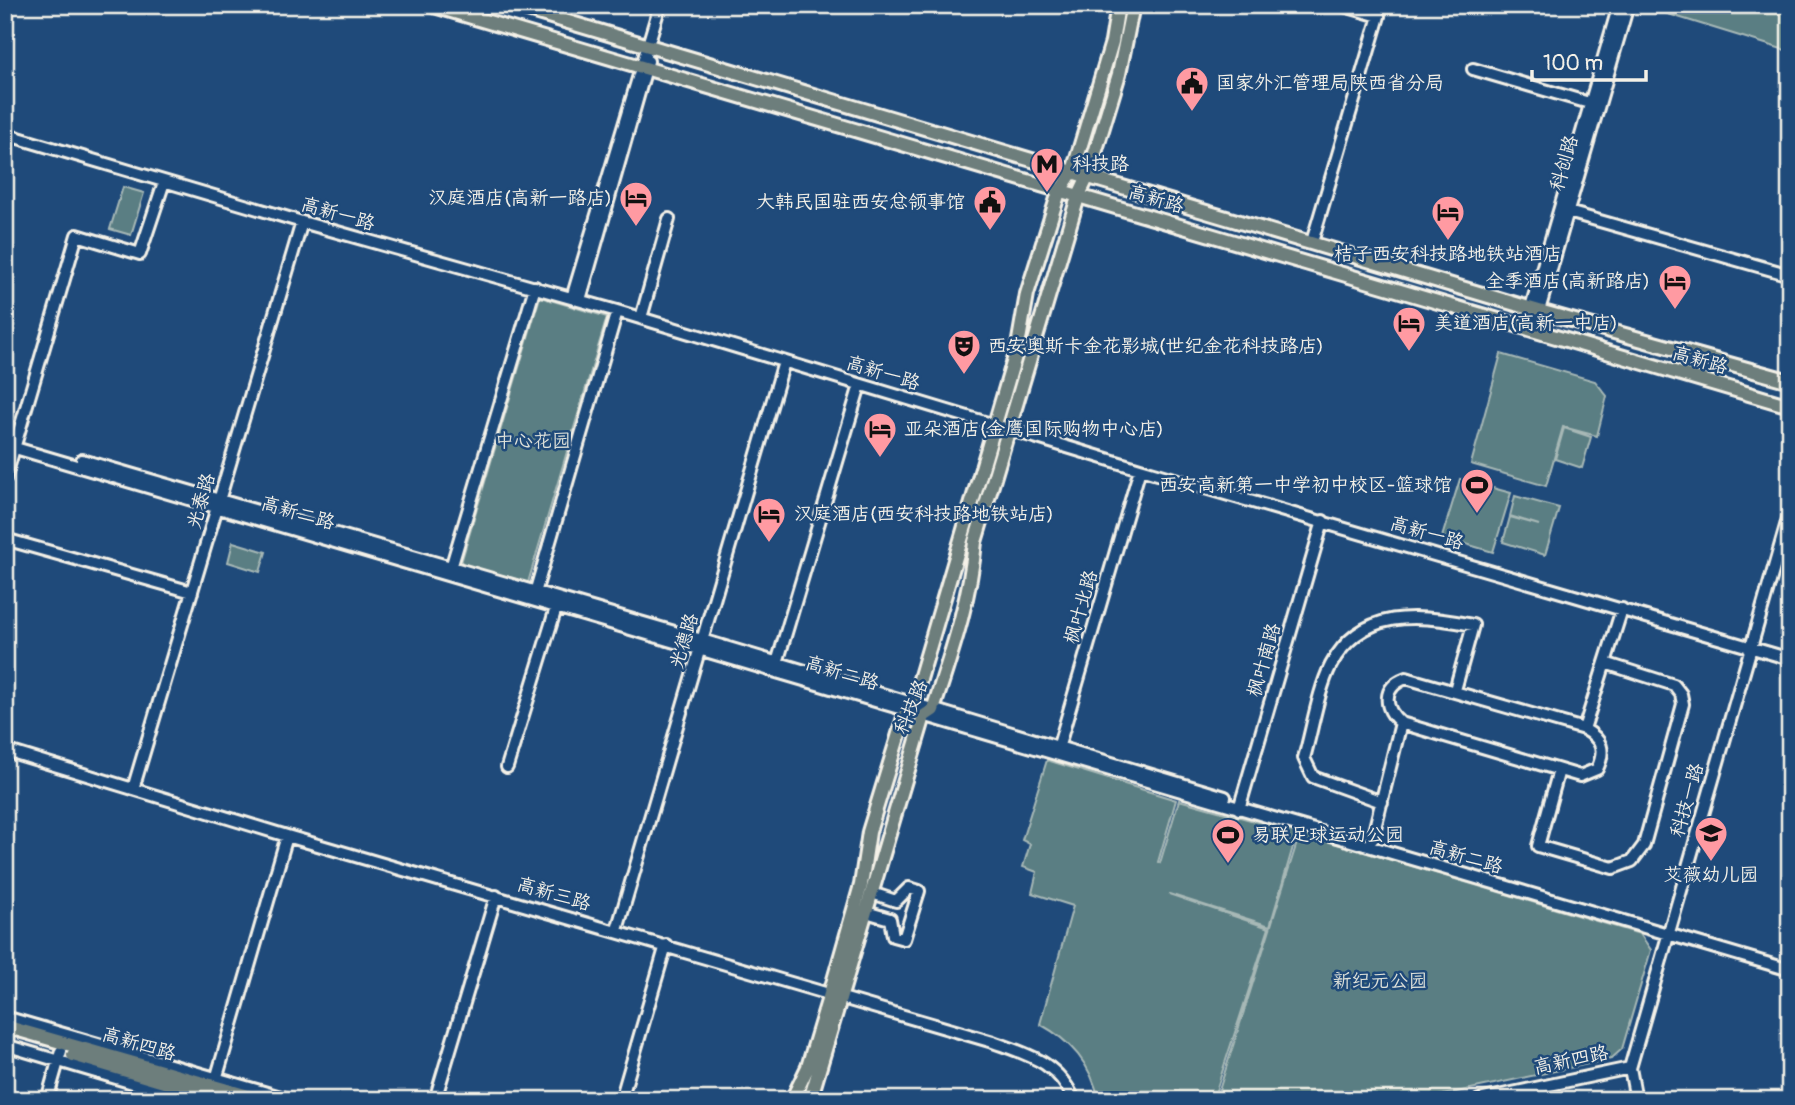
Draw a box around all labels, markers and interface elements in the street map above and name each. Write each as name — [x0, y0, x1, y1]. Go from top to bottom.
scale bar — [1532, 38, 1646, 82]
text: 100 m — [1543, 50, 1603, 77]
public building icon: 国家外汇管理局陕西省分局 — [1173, 64, 1211, 113]
place label: 国家外汇管理局陕西省分局 — [1216, 71, 1444, 95]
street label: 科创路 — [1545, 132, 1583, 194]
metro station icon: 科技路 — [1028, 145, 1066, 194]
place label: 科技路 — [1072, 152, 1129, 176]
hotel icon: 汉庭酒店(高新一路店) — [617, 179, 655, 228]
street label: 高新路 — [1125, 180, 1187, 218]
public building icon: 大韩民国驻西安总领事馆 — [971, 183, 1009, 232]
place label: 汉庭酒店(高新一路店) — [428, 186, 612, 210]
place label: 大韩民国驻西安总领事馆 — [756, 190, 965, 214]
street label: 高新一路 — [298, 192, 378, 236]
hotel icon: 桔子西安科技路地铁站酒店 — [1429, 193, 1467, 242]
place label: 桔子西安科技路地铁站酒店 — [1334, 242, 1562, 266]
hotel icon: 全季酒店(高新路店) — [1656, 262, 1694, 311]
place label: 全季酒店(高新路店) — [1485, 269, 1650, 293]
hotel icon: 美道酒店(高新一中店) — [1390, 304, 1428, 353]
place label: 美道酒店(高新一中店) — [1434, 311, 1618, 335]
theatre icon: 西安奥斯卡金花影城(世纪金花科技路店) — [945, 327, 983, 376]
place label: 西安奥斯卡金花影城(世纪金花科技路店) — [988, 334, 1324, 358]
street label: 高新路 — [1669, 341, 1731, 379]
street label: 高新一路 — [843, 350, 923, 396]
hotel icon: 亚朵酒店(金鹰国际购物中心店) — [861, 410, 899, 459]
place label: 亚朵酒店(金鹰国际购物中心店) — [904, 417, 1164, 441]
park label: 中心花园 — [495, 429, 571, 453]
sports icon: 西安高新第一中学初中校区-篮球馆 — [1458, 466, 1496, 515]
street label: 光泰路 — [182, 470, 220, 532]
place label: 西安高新第一中学初中校区-篮球馆 — [1159, 473, 1452, 497]
street label: 高新二路 — [258, 491, 338, 535]
hotel icon: 汉庭酒店(西安科技路地铁站店) — [750, 495, 788, 544]
place label: 汉庭酒店(西安科技路地铁站店) — [794, 502, 1054, 526]
street label: 高新一路 — [1387, 511, 1467, 555]
street label: 枫叶北路 — [1059, 567, 1103, 647]
street label: 光德路 — [664, 610, 704, 672]
street label: 枫叶南路 — [1242, 620, 1286, 700]
street label: 高新二路 — [802, 650, 882, 696]
street label: 科技路 — [889, 676, 933, 738]
street label: 科技一路 — [1665, 760, 1709, 840]
school or university icon: 艾薇幼儿园 — [1692, 814, 1730, 863]
sports icon: 易联足球运动公园 — [1209, 816, 1247, 865]
place label: 易联足球运动公园 — [1252, 823, 1404, 847]
street label: 高新二路 — [1426, 835, 1506, 879]
place label: 艾薇幼儿园 — [1663, 863, 1759, 887]
street label: 高新三路 — [514, 872, 594, 916]
park label: 新纪元公园 — [1332, 969, 1428, 993]
street label: 高新四路 — [99, 1022, 179, 1066]
street label: 高新四路 — [1531, 1040, 1611, 1080]

